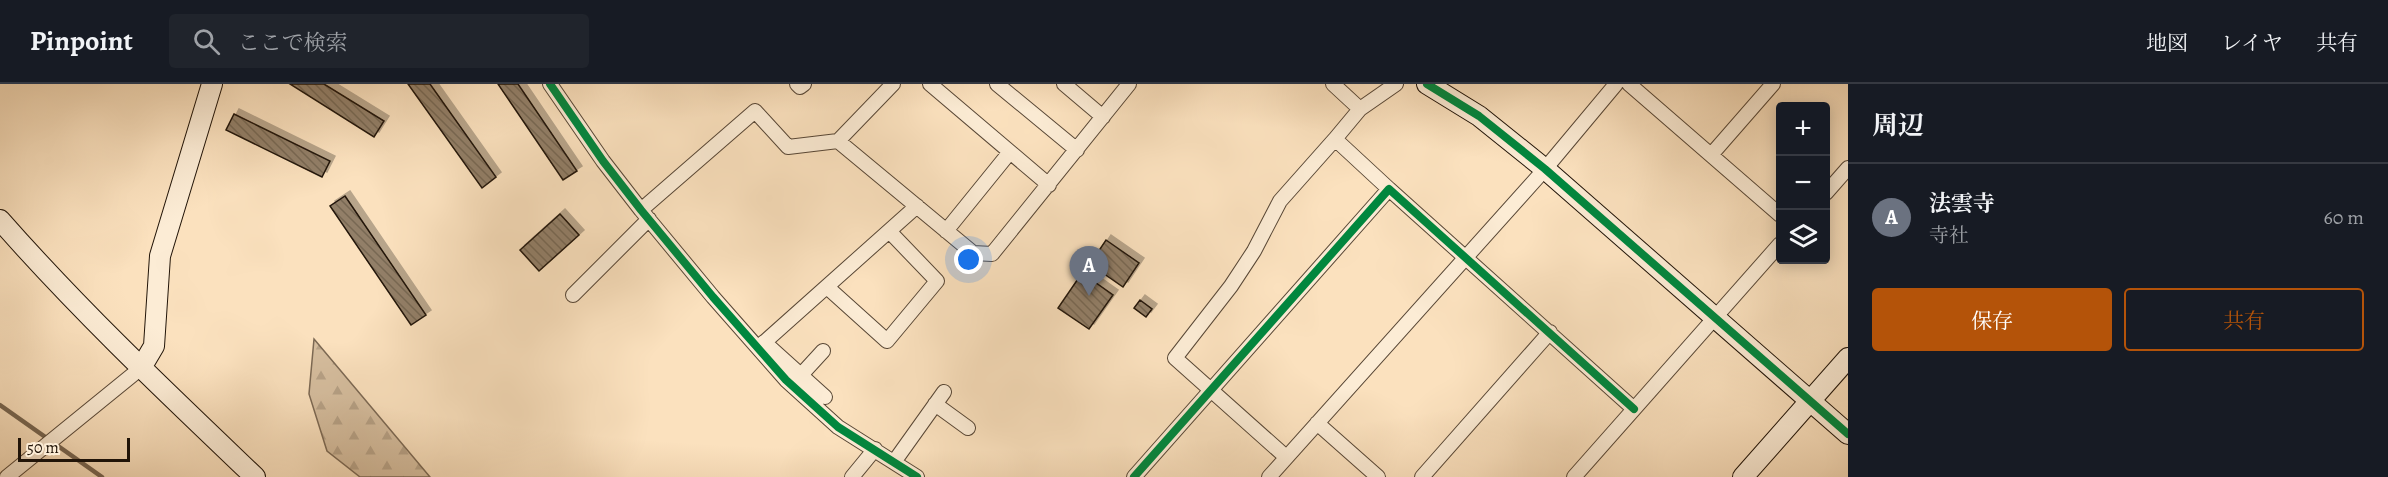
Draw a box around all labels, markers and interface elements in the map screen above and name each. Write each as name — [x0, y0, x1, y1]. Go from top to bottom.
search box — [169, 14, 589, 68]
text: Pinpoint — [30, 22, 133, 60]
icon: search — [190, 25, 223, 58]
text: ここで検索 — [238, 28, 348, 58]
text: 地図 — [2146, 29, 2188, 57]
text: レイヤ — [2221, 29, 2283, 57]
text: 共有 — [2316, 29, 2358, 57]
map controls — [1776, 102, 1830, 264]
button: + — [1776, 102, 1830, 156]
text: 周辺 — [1872, 108, 1924, 143]
button: − — [1776, 156, 1830, 210]
text: 法雲寺 — [1929, 189, 1995, 219]
text: A — [1885, 204, 1898, 231]
text: 60 m — [2324, 204, 2364, 231]
button: layers — [1776, 210, 1830, 264]
text: 寺社 — [1929, 222, 1969, 249]
your location — [954, 245, 983, 274]
pin: A — [1070, 246, 1108, 296]
button: 保存 — [1872, 288, 2112, 351]
button: 共有 — [2124, 288, 2364, 351]
scale bar — [18, 435, 130, 462]
text: 50 m — [27, 437, 59, 459]

